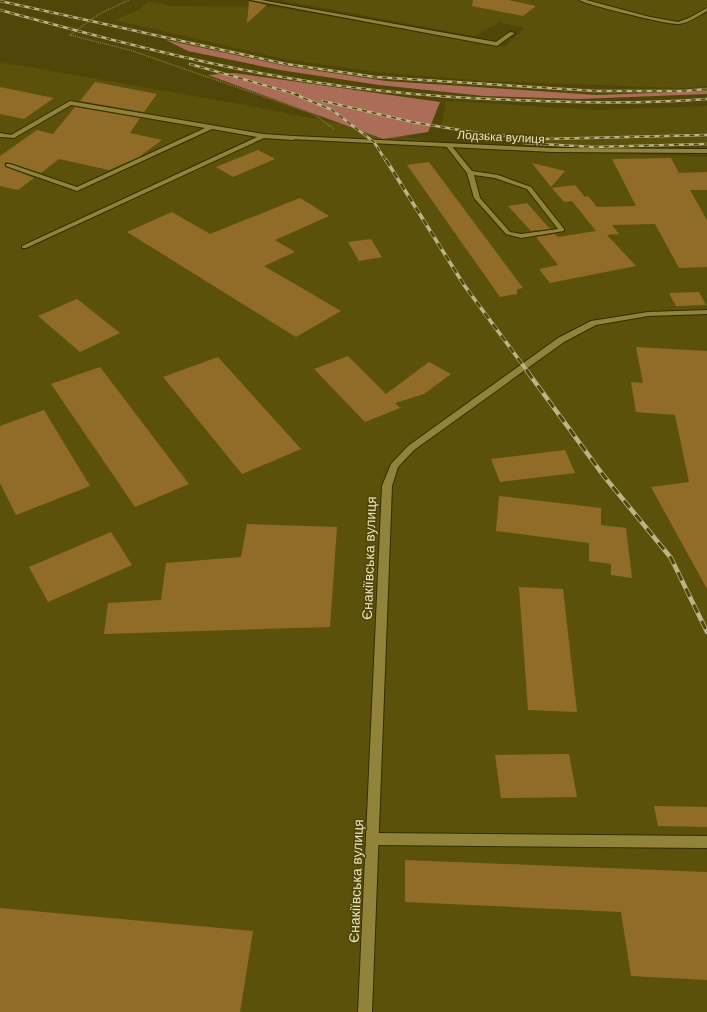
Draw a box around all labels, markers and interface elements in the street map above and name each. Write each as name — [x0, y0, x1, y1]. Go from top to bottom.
street label: Лодзька вулиця — [457, 128, 545, 146]
street label: Єнакіївська вулиця — [359, 496, 379, 620]
street label: Єнакіївська вулиця — [346, 819, 366, 943]

